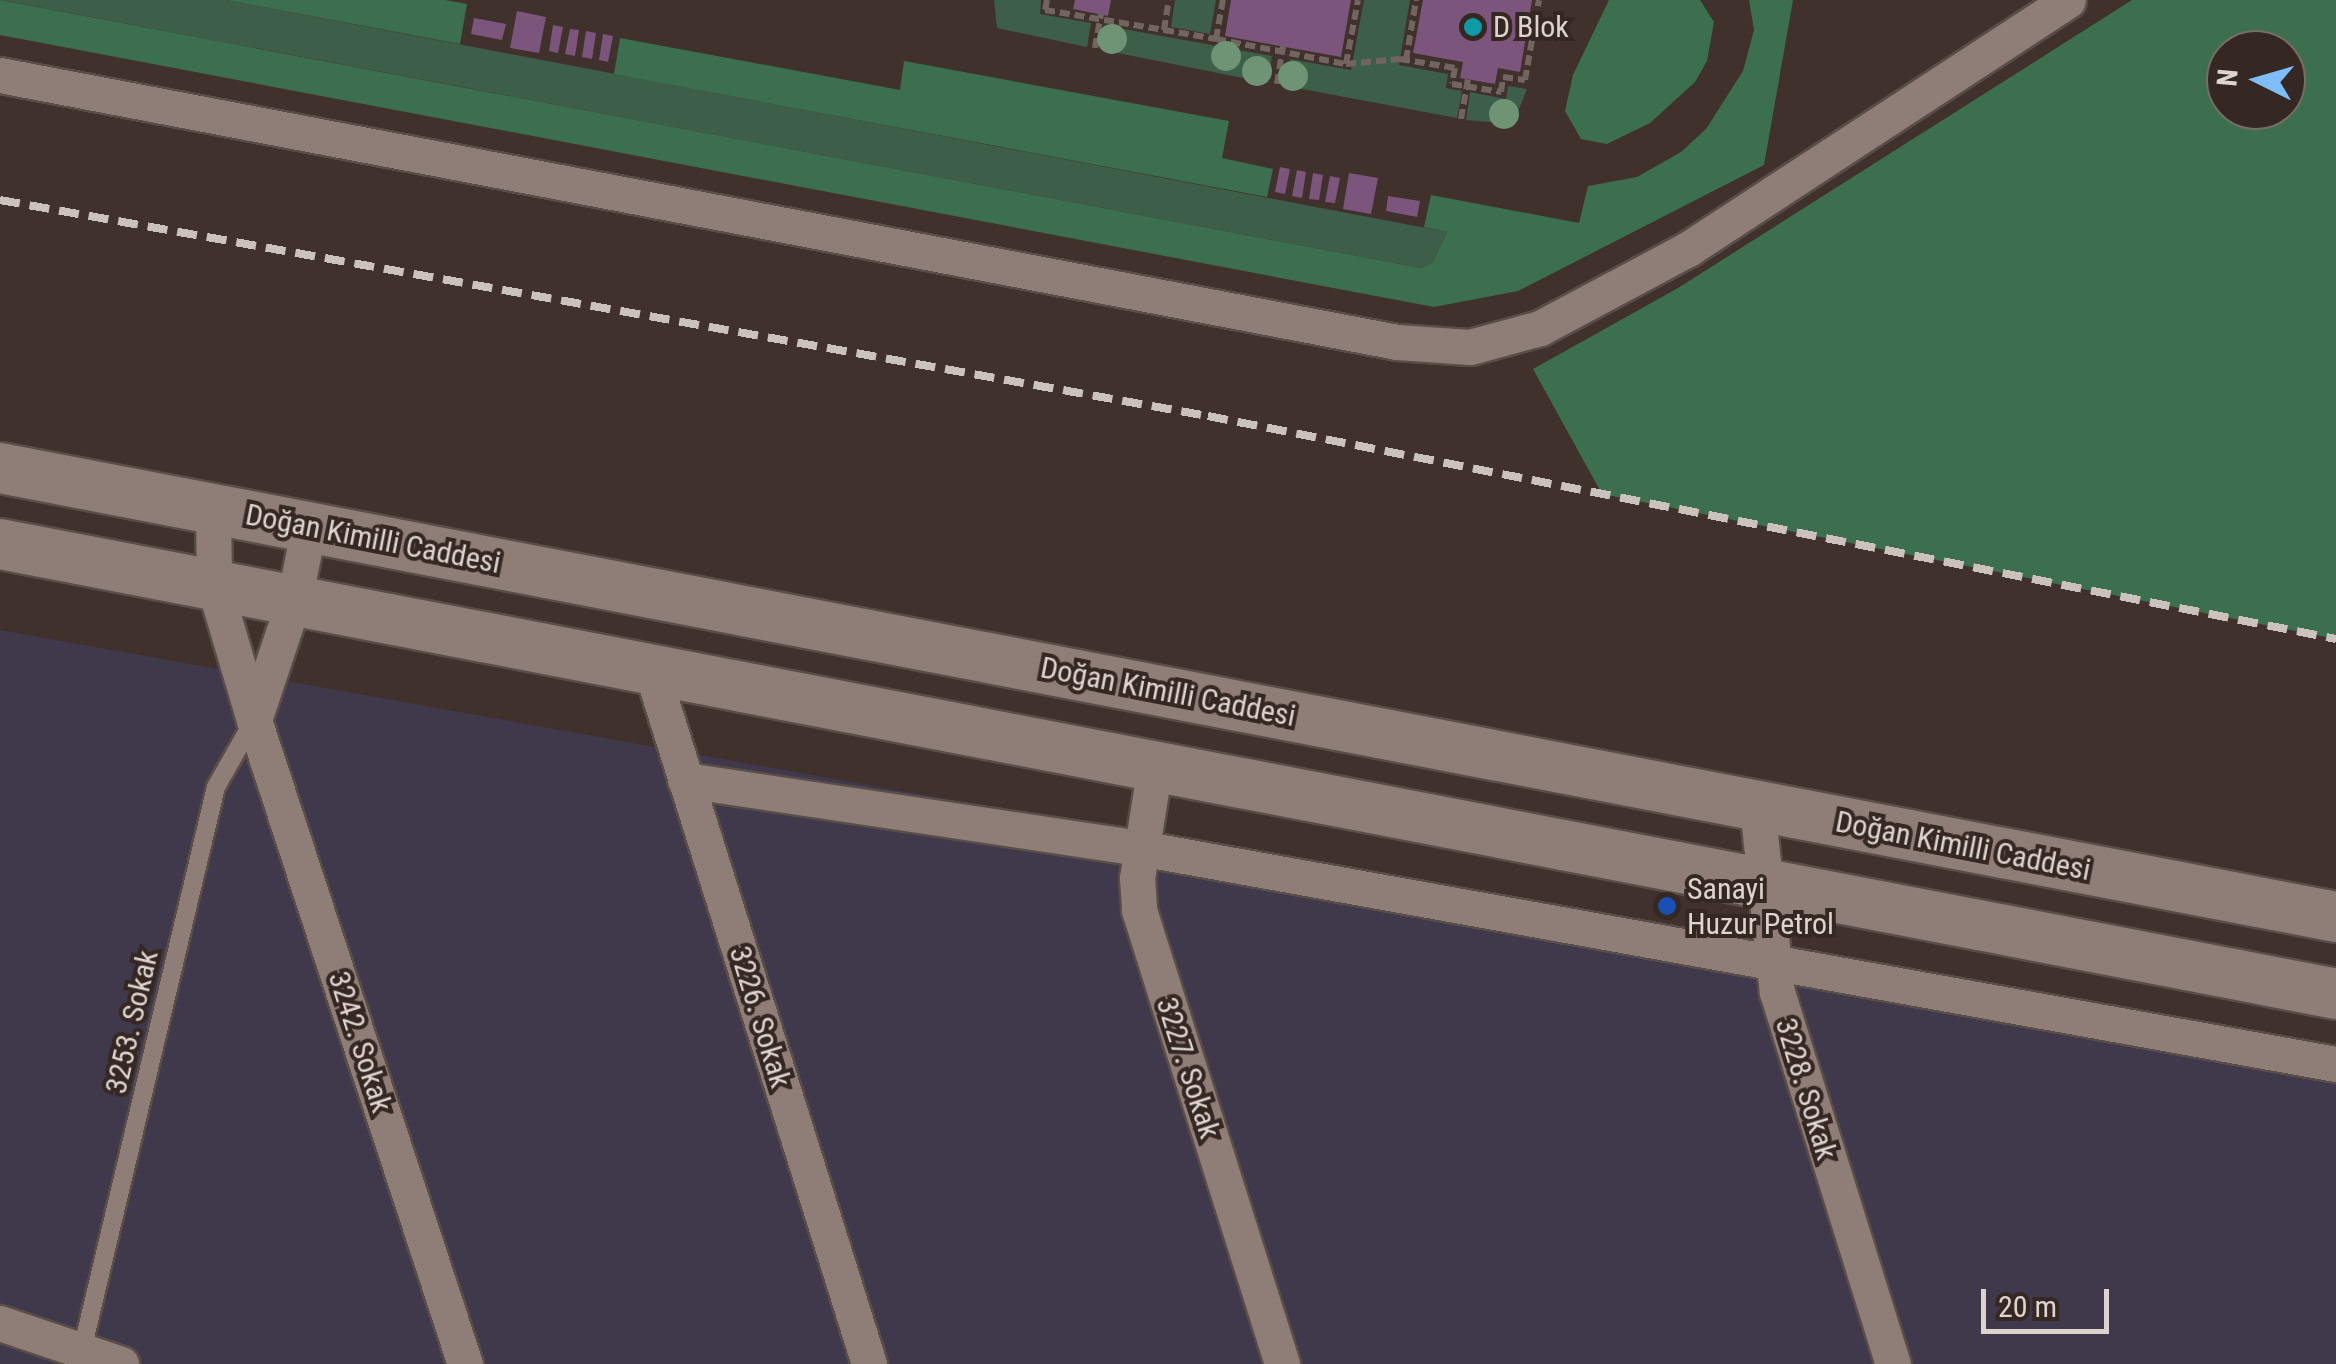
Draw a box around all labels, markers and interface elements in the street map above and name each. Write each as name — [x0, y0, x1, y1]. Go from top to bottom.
place label: D Blok — [1493, 9, 1569, 45]
marker: D Blok — [1462, 16, 1484, 38]
north arrow — [2206, 30, 2306, 130]
text: N — [2210, 68, 2245, 87]
street label: Doğan Kimilli Caddesi — [243, 497, 503, 581]
street label: Doğan Kimilli Caddesi — [1038, 650, 1298, 734]
street label: Doğan Kimilli Caddesi — [1833, 804, 2093, 888]
place label: Sanayi Huzur Petrol — [1687, 871, 1834, 942]
marker: Sanayi Huzur Petrol — [1656, 895, 1678, 917]
street label: 3226. Sokak — [721, 942, 799, 1092]
street label: 3253. Sokak — [98, 947, 166, 1097]
street label: 3242. Sokak — [320, 967, 400, 1117]
street label: 3227. Sokak — [1148, 993, 1228, 1143]
street label: 3228. Sokak — [1767, 1014, 1845, 1164]
scale bar — [1986, 1269, 2114, 1331]
text: 20 m — [1998, 1289, 2057, 1324]

